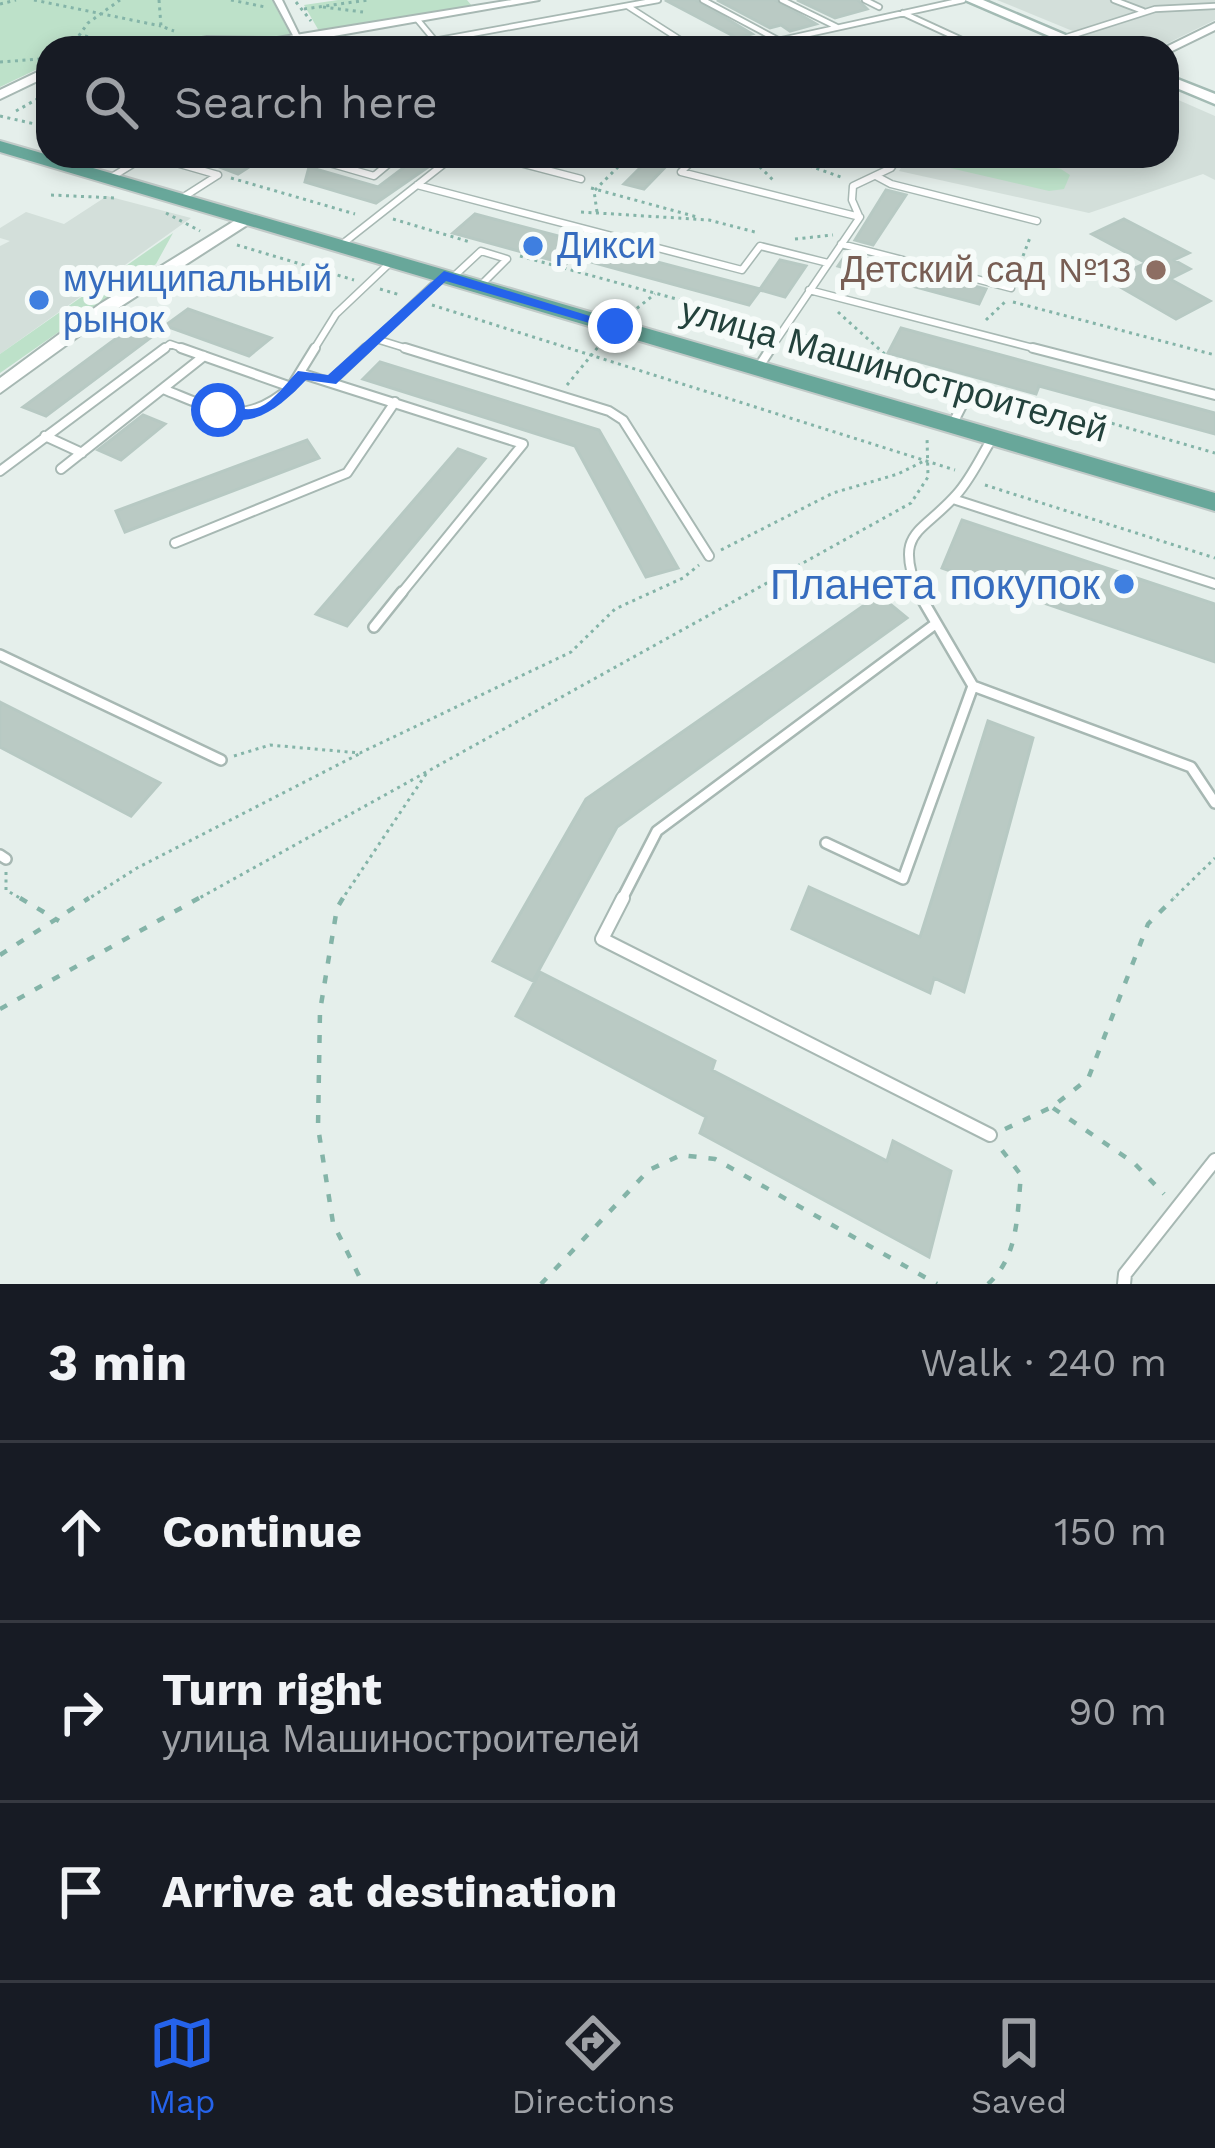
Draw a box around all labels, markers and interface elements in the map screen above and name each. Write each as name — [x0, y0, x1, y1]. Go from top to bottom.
search box — [36, 36, 1179, 168]
icon: search — [78, 69, 144, 135]
text: Search here — [174, 76, 438, 129]
place label: Дикси — [557, 225, 656, 267]
marker: Дикси — [520, 233, 546, 259]
place label: Детский сад №13 — [841, 249, 1132, 291]
marker: Детский сад №13 — [1143, 257, 1169, 283]
place label: муниципальный рынок — [63, 258, 332, 341]
marker: муниципальный рынок — [26, 287, 52, 313]
street label: улица Машиностроителей — [676, 289, 1112, 451]
route end — [588, 299, 642, 353]
route start — [191, 383, 245, 437]
place label: Планета покупок — [770, 560, 1101, 609]
marker: Планета покупок — [1111, 571, 1137, 597]
text: 3 min — [48, 1333, 187, 1392]
text: Walk · 240 m — [920, 1340, 1167, 1385]
icon: ahead — [48, 1499, 114, 1565]
text: Continue — [162, 1505, 362, 1558]
text: 150 m — [1054, 1509, 1167, 1554]
text: Turn right — [162, 1663, 382, 1716]
icon: right — [48, 1679, 114, 1745]
text: 90 m — [1068, 1689, 1167, 1734]
text: улица Машиностроителей — [162, 1716, 640, 1761]
icon: arrive — [48, 1859, 114, 1925]
text: Arrive at destination — [162, 1865, 617, 1918]
tab: Map — [148, 2010, 215, 2121]
tab: Directions — [512, 2010, 675, 2121]
tab: Saved — [971, 2010, 1067, 2121]

